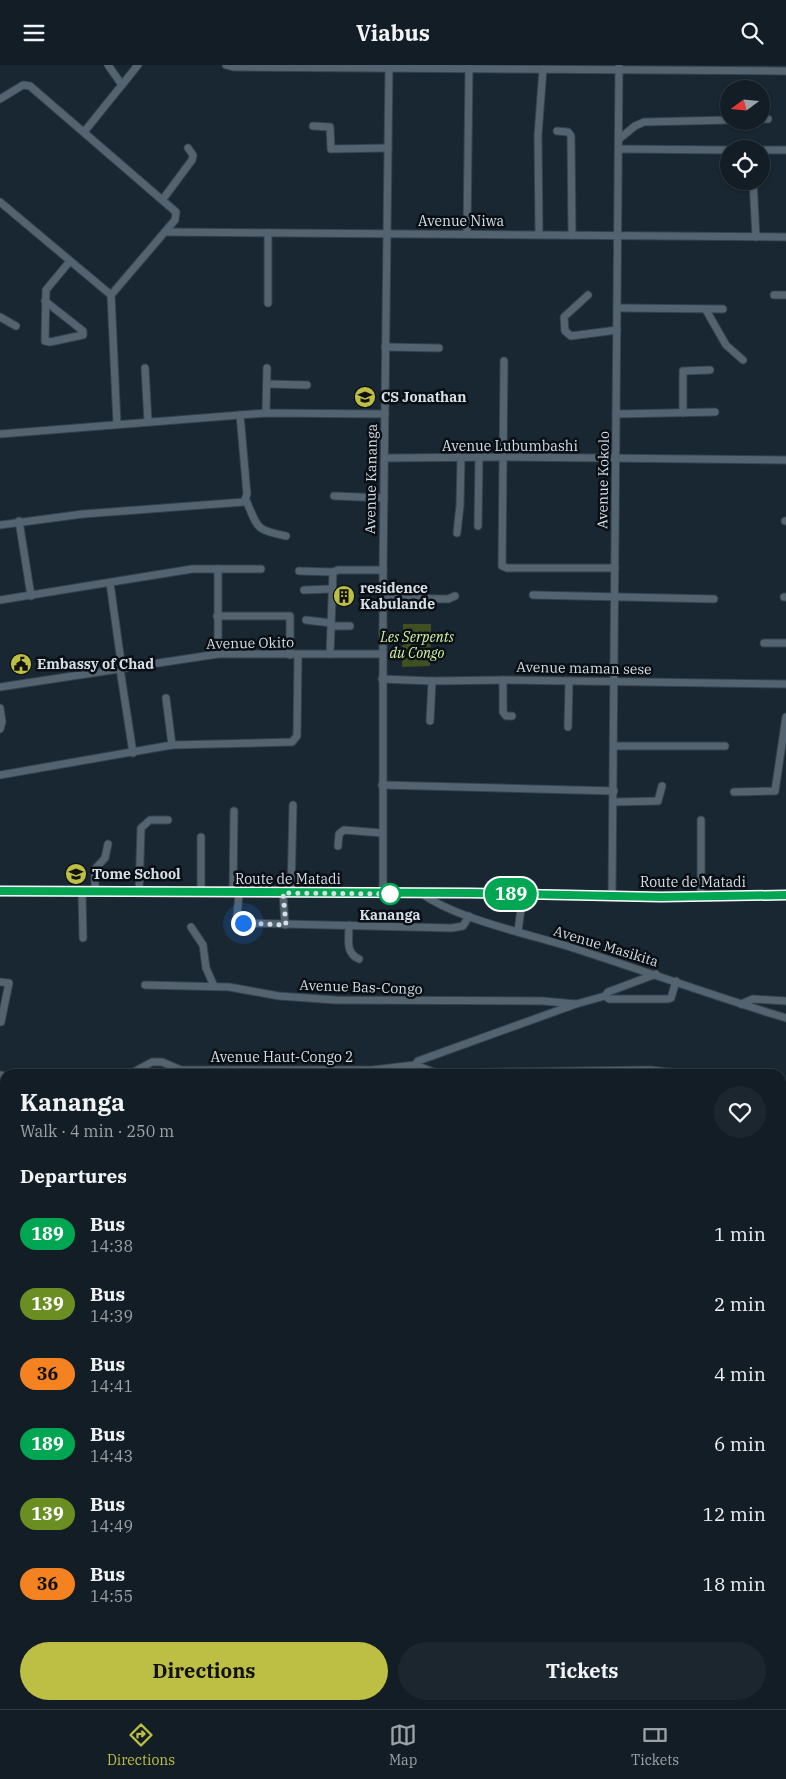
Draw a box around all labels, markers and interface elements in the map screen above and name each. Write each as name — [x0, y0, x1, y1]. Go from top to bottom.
text: Viabus — [356, 18, 430, 47]
icon: menu — [20, 19, 48, 47]
icon: search — [738, 19, 766, 47]
north arrow — [720, 80, 770, 130]
map controls — [720, 80, 770, 190]
button: locate — [720, 140, 770, 190]
street label: Avenue Niwa — [418, 212, 504, 230]
school or university icon: CS Jonathan — [353, 385, 377, 409]
place label: CS Jonathan — [381, 388, 466, 406]
street label: Avenue Kananga — [361, 423, 381, 534]
street label: Avenue Kokolo — [593, 431, 613, 529]
street label: Avenue Lubumbashi — [442, 437, 578, 455]
place label: residence Kabulande — [360, 579, 435, 613]
building icon: residence Kabulande — [332, 584, 356, 608]
park label: Les Serpents du Congo — [379, 628, 455, 662]
street label: Avenue Okito — [206, 633, 294, 653]
public building icon: Embassy of Chad — [9, 652, 33, 676]
place label: Embassy of Chad — [37, 655, 154, 673]
street label: Avenue maman sese — [516, 658, 652, 678]
school or university icon: Tome School — [64, 862, 88, 886]
place label: Tome School — [92, 865, 181, 883]
street label: Route de Matadi — [235, 870, 341, 888]
street label: Route de Matadi — [640, 873, 746, 891]
line badge: 189 — [482, 878, 540, 910]
text: 189 — [495, 882, 527, 905]
marker: Kananga — [379, 883, 401, 905]
place label: Kananga — [359, 906, 421, 924]
your location — [231, 911, 256, 936]
street label: Avenue Masikita — [551, 921, 661, 971]
street label: Avenue Bas-Congo — [299, 976, 423, 998]
street label: Avenue Haut-Congo 2 — [210, 1048, 354, 1066]
text: Kananga — [20, 1086, 125, 1118]
button: heart — [714, 1086, 766, 1138]
text: Walk · 4 min · 250 m — [20, 1121, 174, 1141]
text: Departures — [20, 1164, 127, 1188]
text: Bus — [90, 1212, 125, 1236]
text: 189 — [31, 1222, 64, 1245]
text: 1 min — [714, 1222, 766, 1246]
text: 14:38 — [90, 1236, 133, 1256]
text: Bus — [90, 1282, 125, 1306]
text: 139 — [31, 1292, 64, 1315]
text: 2 min — [714, 1292, 766, 1316]
text: 14:39 — [90, 1306, 133, 1326]
text: Bus — [90, 1352, 125, 1376]
text: 36 — [37, 1362, 58, 1385]
text: 4 min — [714, 1362, 766, 1386]
text: 14:41 — [90, 1376, 133, 1396]
text: Bus — [90, 1422, 125, 1446]
text: 189 — [31, 1432, 64, 1455]
text: 6 min — [714, 1432, 766, 1456]
text: 14:43 — [90, 1446, 133, 1466]
text: Bus — [90, 1492, 125, 1516]
text: 139 — [31, 1502, 64, 1525]
text: 12 min — [703, 1502, 766, 1526]
text: 14:49 — [90, 1516, 133, 1536]
text: Bus — [90, 1562, 125, 1586]
text: 36 — [37, 1572, 58, 1595]
text: 18 min — [703, 1572, 766, 1596]
text: 14:55 — [90, 1586, 133, 1606]
button: Directions — [20, 1642, 388, 1700]
button: Tickets — [398, 1642, 766, 1700]
tab: Directions — [107, 1721, 175, 1769]
tab: Map — [389, 1721, 417, 1769]
tab: Tickets — [631, 1721, 679, 1769]

